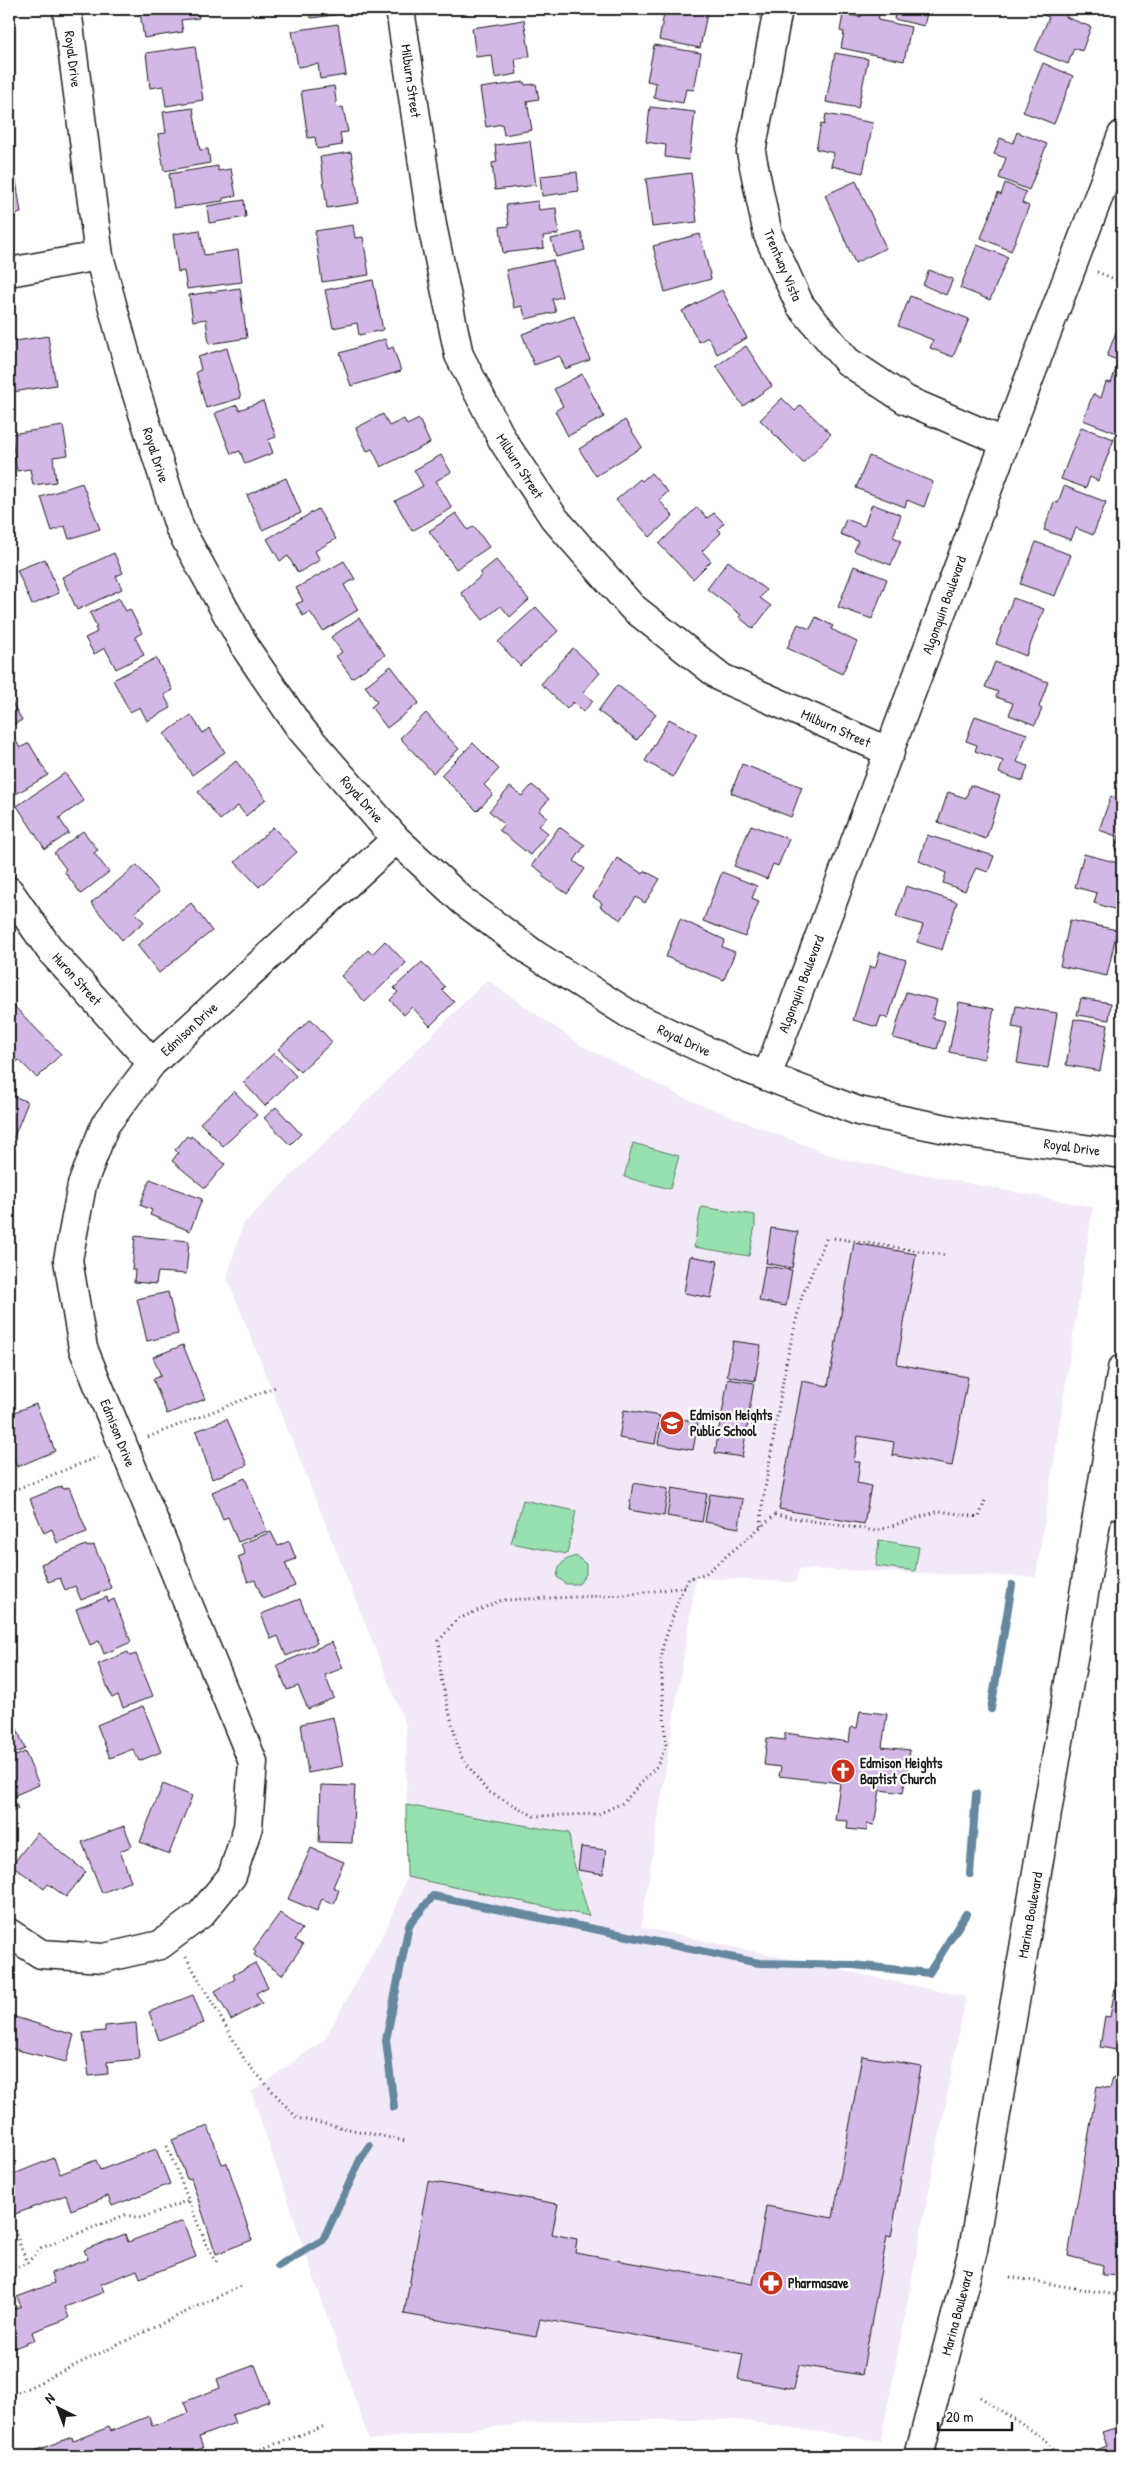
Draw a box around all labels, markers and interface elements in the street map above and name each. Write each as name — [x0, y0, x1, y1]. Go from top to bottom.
street label: Royal Drive — [60, 30, 86, 89]
street label: Milburn Street — [397, 43, 426, 119]
street label: Trentway Vista — [759, 226, 807, 305]
street label: Royal Drive — [138, 425, 174, 485]
street label: Milburn Street — [492, 429, 549, 502]
street label: Algonquin Boulevard — [917, 553, 971, 657]
street label: Milburn Street — [798, 704, 874, 751]
street label: Royal Drive — [336, 771, 388, 827]
street label: Algonquin Boulevard — [773, 932, 829, 1036]
street label: Huron Street — [48, 948, 106, 1009]
street label: Edmison Drive — [156, 997, 221, 1060]
street label: Royal Drive — [654, 1019, 714, 1061]
street label: Royal Drive — [1043, 1133, 1102, 1161]
street label: Edmison Drive — [96, 1396, 141, 1470]
place label: Edmison Heights Public School — [690, 1405, 773, 1440]
school or university icon: Edmison Heights Public School — [659, 1410, 685, 1436]
place label: Edmison Heights Baptist Church — [860, 1753, 943, 1790]
church icon: Edmison Heights Baptist Church — [830, 1758, 856, 1784]
street label: Marina Boulevard — [1013, 1870, 1047, 1959]
street label: Marina Boulevard — [936, 2268, 977, 2357]
pharmacy icon: Pharmasave — [758, 2270, 784, 2296]
place label: Pharmasave — [788, 2273, 849, 2292]
north arrow — [32, 2382, 82, 2432]
text: N — [40, 2388, 58, 2408]
scale bar — [938, 2400, 1012, 2432]
text: 20 m — [946, 2406, 973, 2427]

